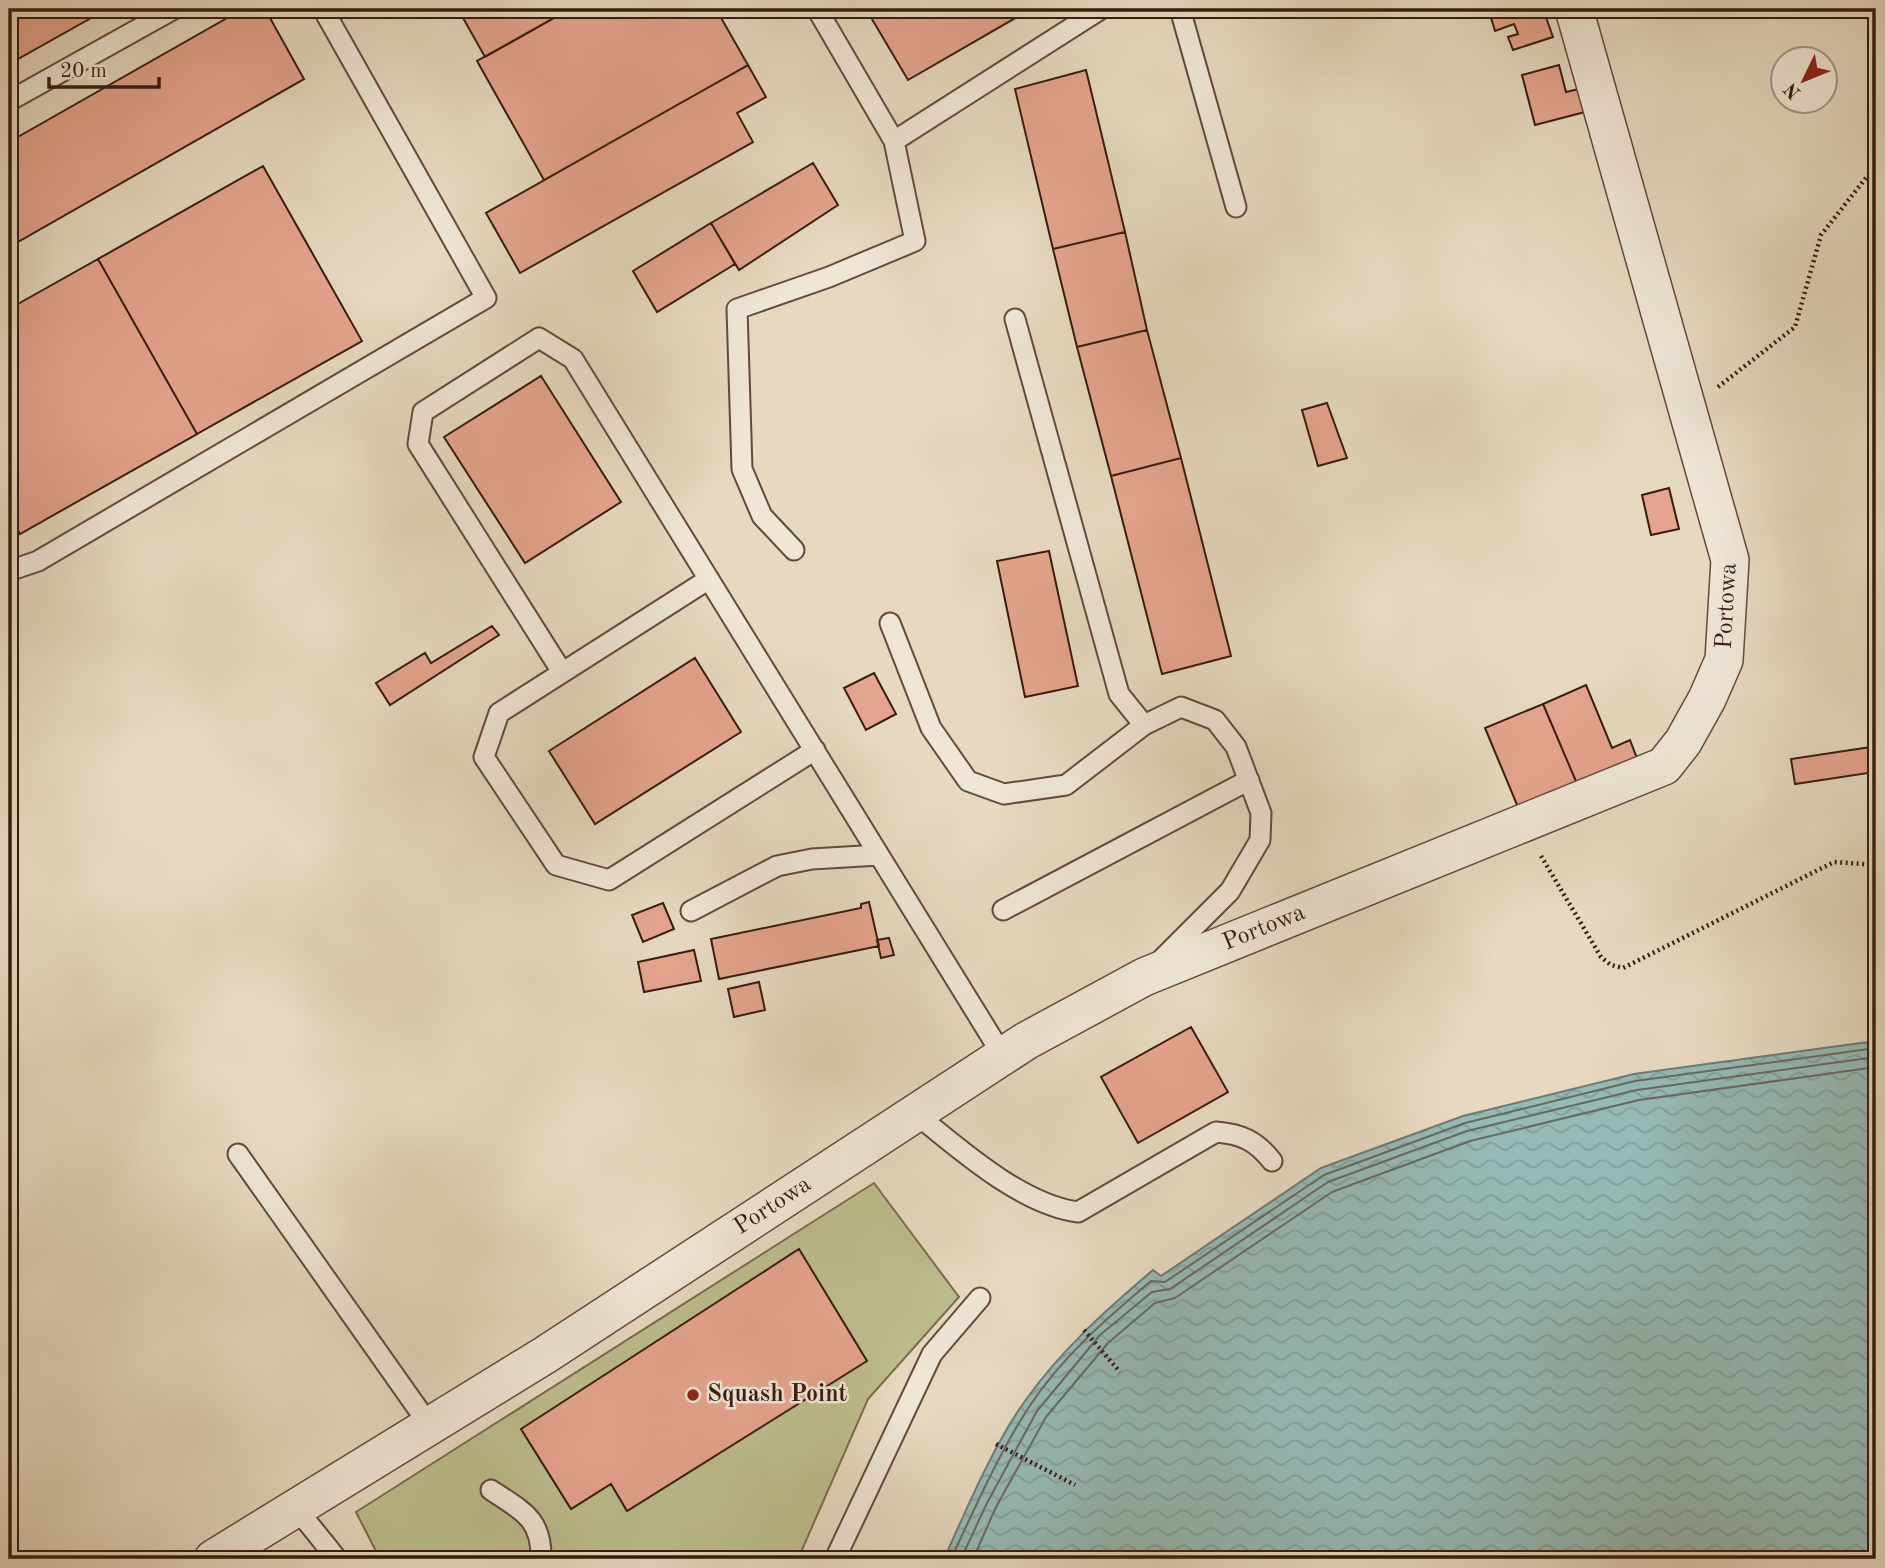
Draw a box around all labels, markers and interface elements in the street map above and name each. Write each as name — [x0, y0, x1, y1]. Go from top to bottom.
scale bar — [49, 46, 159, 90]
north arrow — [1770, 46, 1840, 116]
text: 20 m — [60, 61, 107, 82]
text: N — [1781, 78, 1805, 102]
street label: Portowa — [1713, 562, 1742, 650]
street label: Portowa — [1220, 901, 1309, 956]
street label: Portowa — [730, 1172, 816, 1240]
place label: Squash Point — [707, 1383, 847, 1407]
marker: Squash Point — [685, 1387, 701, 1403]

